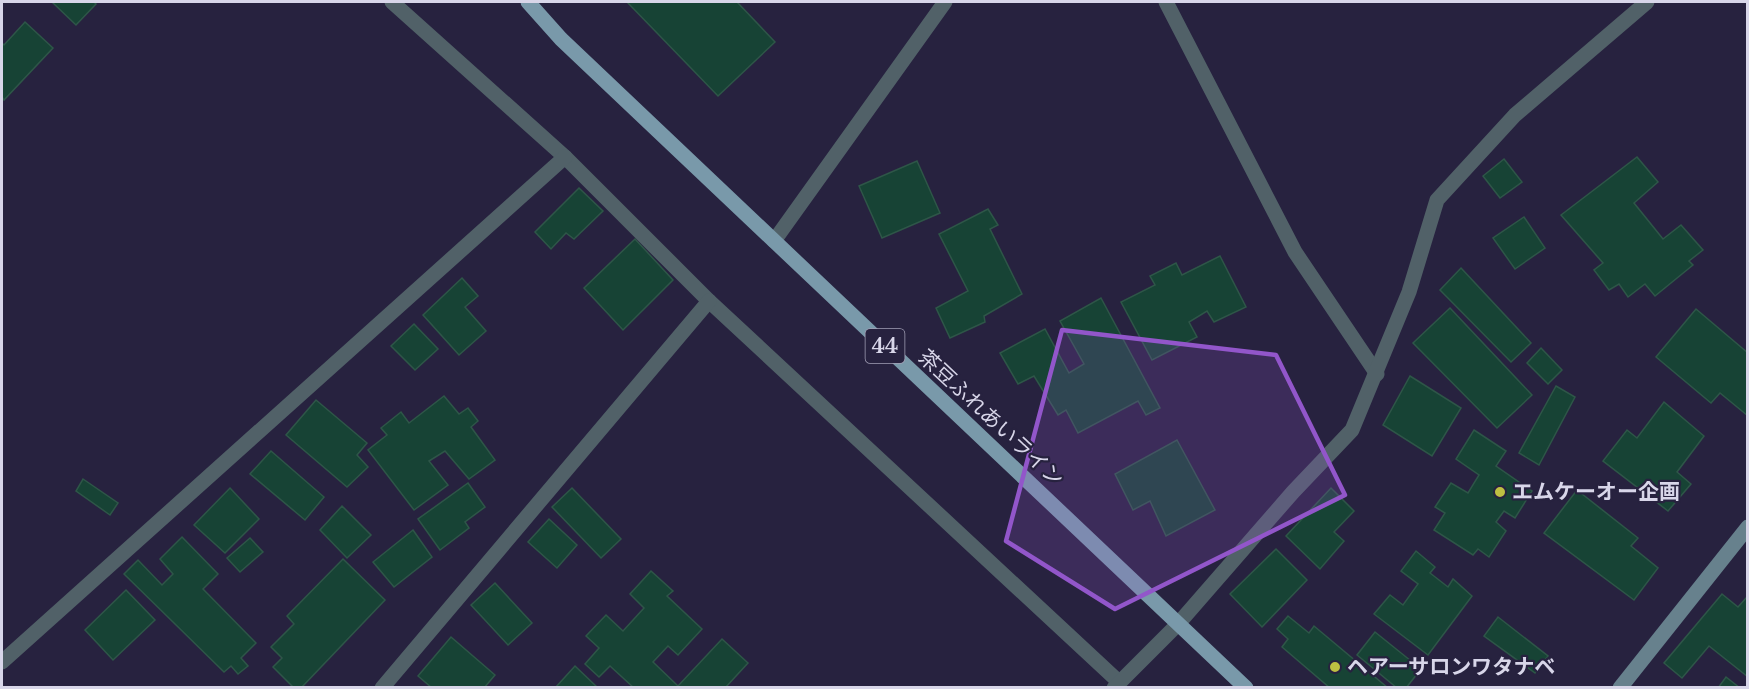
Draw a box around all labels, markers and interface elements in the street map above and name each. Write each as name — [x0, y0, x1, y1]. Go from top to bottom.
road number: 44 — [866, 329, 904, 363]
street label: 茶豆ふれあいライン — [913, 344, 1069, 492]
place label: エムケーオー企画 — [1512, 479, 1680, 505]
marker: エムケーオー企画 — [1493, 485, 1507, 499]
place label: ヘアーサロンワタナベ — [1347, 654, 1555, 680]
marker: ヘアーサロンワタナベ — [1328, 660, 1342, 674]

